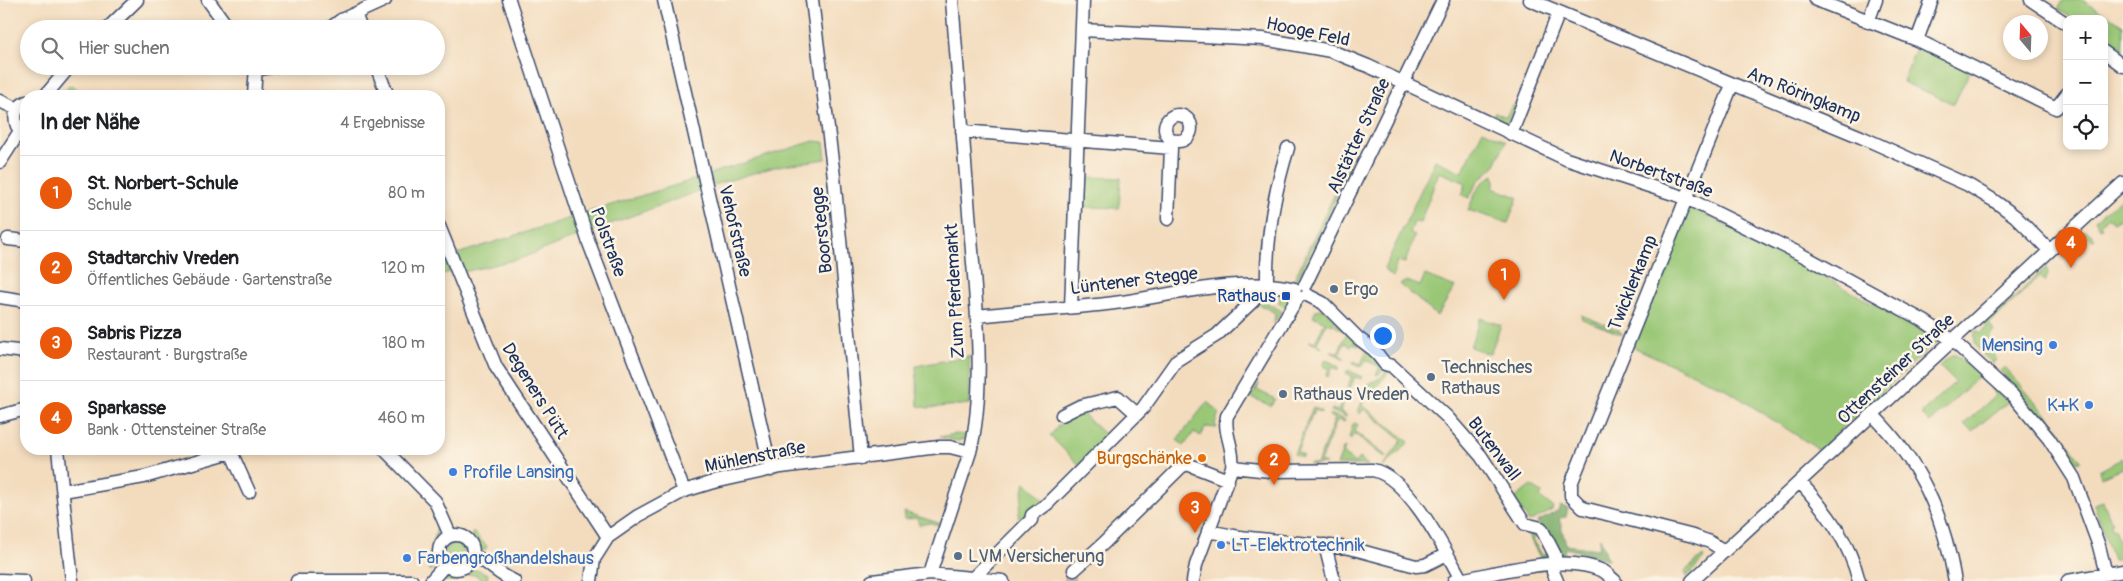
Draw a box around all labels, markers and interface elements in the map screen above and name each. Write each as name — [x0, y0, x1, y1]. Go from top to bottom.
street label: Hooge Feld — [1264, 12, 1352, 52]
north arrow — [2003, 15, 2048, 60]
map controls — [2063, 15, 2108, 150]
button: + — [2063, 15, 2108, 60]
search box — [20, 20, 445, 75]
icon: search — [38, 34, 66, 62]
text: Hier suchen — [78, 36, 170, 60]
button: − — [2063, 60, 2108, 105]
street label: Am Röringkamp — [1744, 62, 1864, 128]
street label: Alstätter Straße — [1322, 74, 1396, 197]
button: locate — [2063, 105, 2108, 150]
text: In der Nähe — [40, 109, 140, 136]
text: 4 Ergebnisse — [340, 113, 425, 133]
street label: Norbertstraße — [1606, 145, 1716, 203]
text: St. Norbert-Schule — [87, 171, 238, 195]
text: 1 — [53, 183, 59, 203]
text: 80 m — [388, 183, 425, 203]
street label: Vehofstraße — [713, 183, 757, 279]
street label: Boorstegge — [806, 185, 838, 275]
text: Schule — [87, 195, 132, 215]
street label: Polstraße — [585, 204, 631, 280]
street label: Zum Pferdemarkt — [940, 222, 970, 359]
pin: 4 — [2055, 227, 2087, 268]
street label: Twicklerkamp — [1603, 232, 1663, 334]
text: Stadtarchiv Vreden — [87, 246, 239, 270]
text: 2 — [52, 258, 60, 278]
text: 120 m — [381, 258, 425, 278]
pin: 1 — [1488, 259, 1520, 300]
street label: Lüntener Stegge — [1069, 262, 1199, 300]
text: Öffentliches Gebäude · Gartenstraße — [87, 270, 332, 290]
place label: Ergo — [1344, 278, 1379, 301]
marker: Ergo — [1328, 283, 1340, 295]
place label: Rathaus — [1217, 285, 1276, 308]
marker: Rathaus — [1280, 290, 1292, 302]
street label: Ottensteiner Straße — [1833, 309, 1960, 429]
text: Sabris Pizza — [87, 321, 182, 345]
your location — [1370, 323, 1396, 349]
text: 3 — [52, 333, 60, 353]
text: 180 m — [382, 333, 425, 353]
place label: Mensing — [1981, 334, 2043, 357]
street label: Degeners Pütt — [496, 339, 574, 444]
marker: Mensing — [2047, 339, 2059, 351]
text: Restaurant · Burgstraße — [87, 345, 247, 365]
place label: Technisches Rathaus — [1441, 356, 1532, 400]
marker: Technisches Rathaus — [1425, 371, 1437, 383]
place label: Rathaus Vreden — [1293, 383, 1409, 406]
marker: Rathaus Vreden — [1277, 388, 1289, 400]
place label: K+K — [2047, 394, 2079, 417]
text: Sparkasse — [87, 396, 166, 420]
marker: K+K — [2083, 399, 2095, 411]
text: 4 — [51, 408, 61, 428]
text: 460 m — [378, 408, 425, 428]
street label: Butenwall — [1462, 412, 1526, 486]
text: Bank · Ottensteiner Straße — [87, 420, 266, 440]
street label: Mühlenstraße — [703, 436, 807, 478]
pin: 2 — [1258, 444, 1290, 485]
place label: Burgschänke — [1097, 447, 1192, 470]
marker: Burgschänke — [1196, 452, 1208, 464]
place label: Profile Lansing — [463, 461, 574, 484]
marker: Profile Lansing — [447, 466, 459, 478]
pin: 3 — [1179, 492, 1211, 533]
place label: LT-Elektrotechnik — [1231, 534, 1365, 557]
marker: LT-Elektrotechnik — [1215, 539, 1227, 551]
place label: LVM Versicherung — [968, 545, 1104, 568]
place label: Farbengroßhandelshaus — [417, 547, 594, 570]
marker: LVM Versicherung — [952, 550, 964, 562]
marker: Farbengroßhandelshaus — [401, 552, 413, 564]

